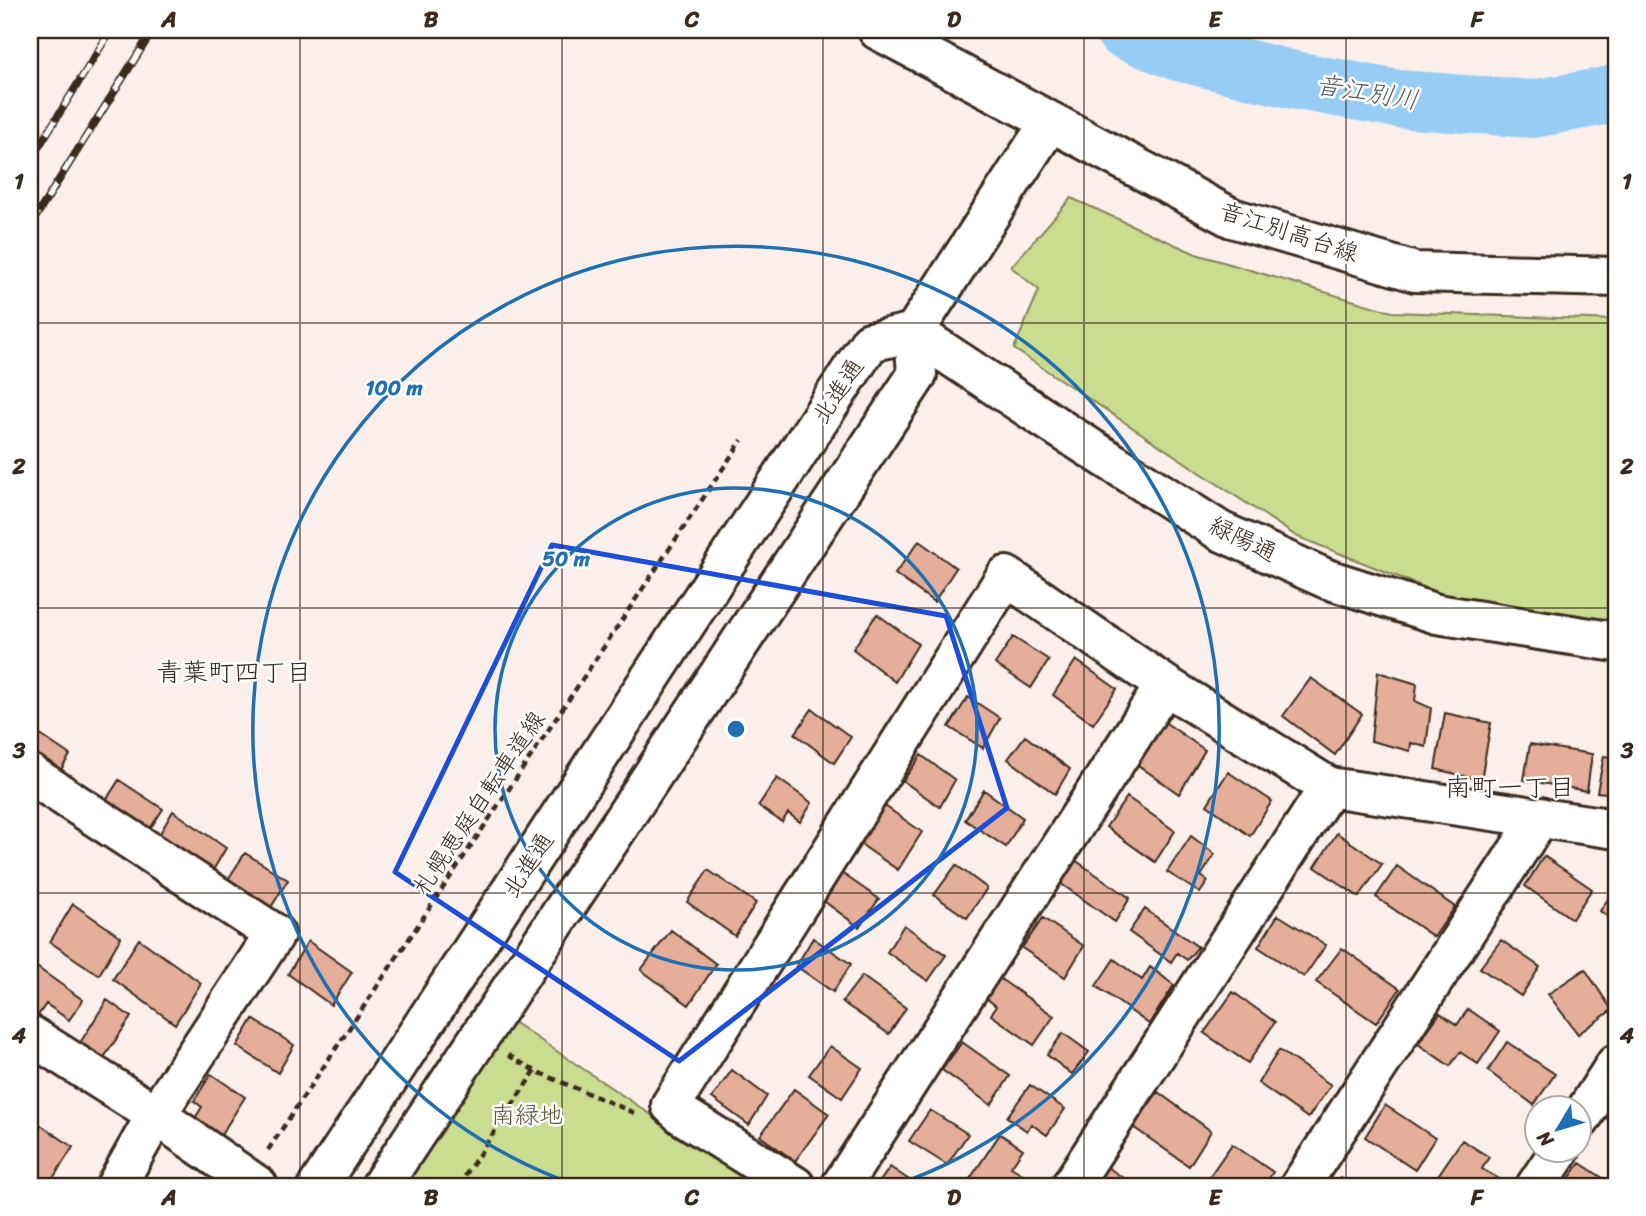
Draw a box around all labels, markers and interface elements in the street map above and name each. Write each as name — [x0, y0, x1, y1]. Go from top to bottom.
text: A — [160, 0, 177, 40]
text: B — [424, 0, 439, 40]
text: C — [684, 0, 700, 40]
text: D — [947, 0, 962, 40]
text: E — [1209, 0, 1224, 40]
text: F — [1470, 0, 1485, 40]
water label: 音江別川 — [1312, 61, 1422, 123]
text: 1 — [14, 161, 24, 202]
text: 1 — [1622, 161, 1632, 202]
street label: 音江別高台線 — [1214, 190, 1364, 274]
street label: 北進通 — [801, 349, 875, 433]
text: 100 m — [365, 369, 423, 407]
text: 2 — [11, 446, 26, 487]
text: 2 — [1619, 446, 1634, 487]
street label: 緑陽通 — [1201, 504, 1285, 574]
text: 50 m — [542, 540, 591, 578]
district label: 青葉町四丁目 — [156, 649, 312, 695]
street label: 札幌恵庭自転車道線 — [401, 702, 557, 904]
centre of rings — [724, 717, 748, 741]
text: 3 — [12, 730, 26, 771]
text: 3 — [1620, 730, 1634, 771]
district label: 南町一丁目 — [1445, 764, 1575, 810]
street label: 北進通 — [491, 823, 565, 907]
text: 4 — [11, 1015, 27, 1056]
text: 4 — [1619, 1015, 1635, 1056]
park label: 南緑地 — [491, 1094, 563, 1136]
north arrow — [1524, 1094, 1594, 1164]
text: N — [1527, 1123, 1563, 1155]
text: A — [160, 1177, 177, 1216]
text: B — [424, 1177, 439, 1216]
text: C — [684, 1177, 700, 1216]
text: D — [947, 1177, 962, 1216]
text: E — [1209, 1177, 1224, 1216]
text: F — [1470, 1177, 1485, 1216]

